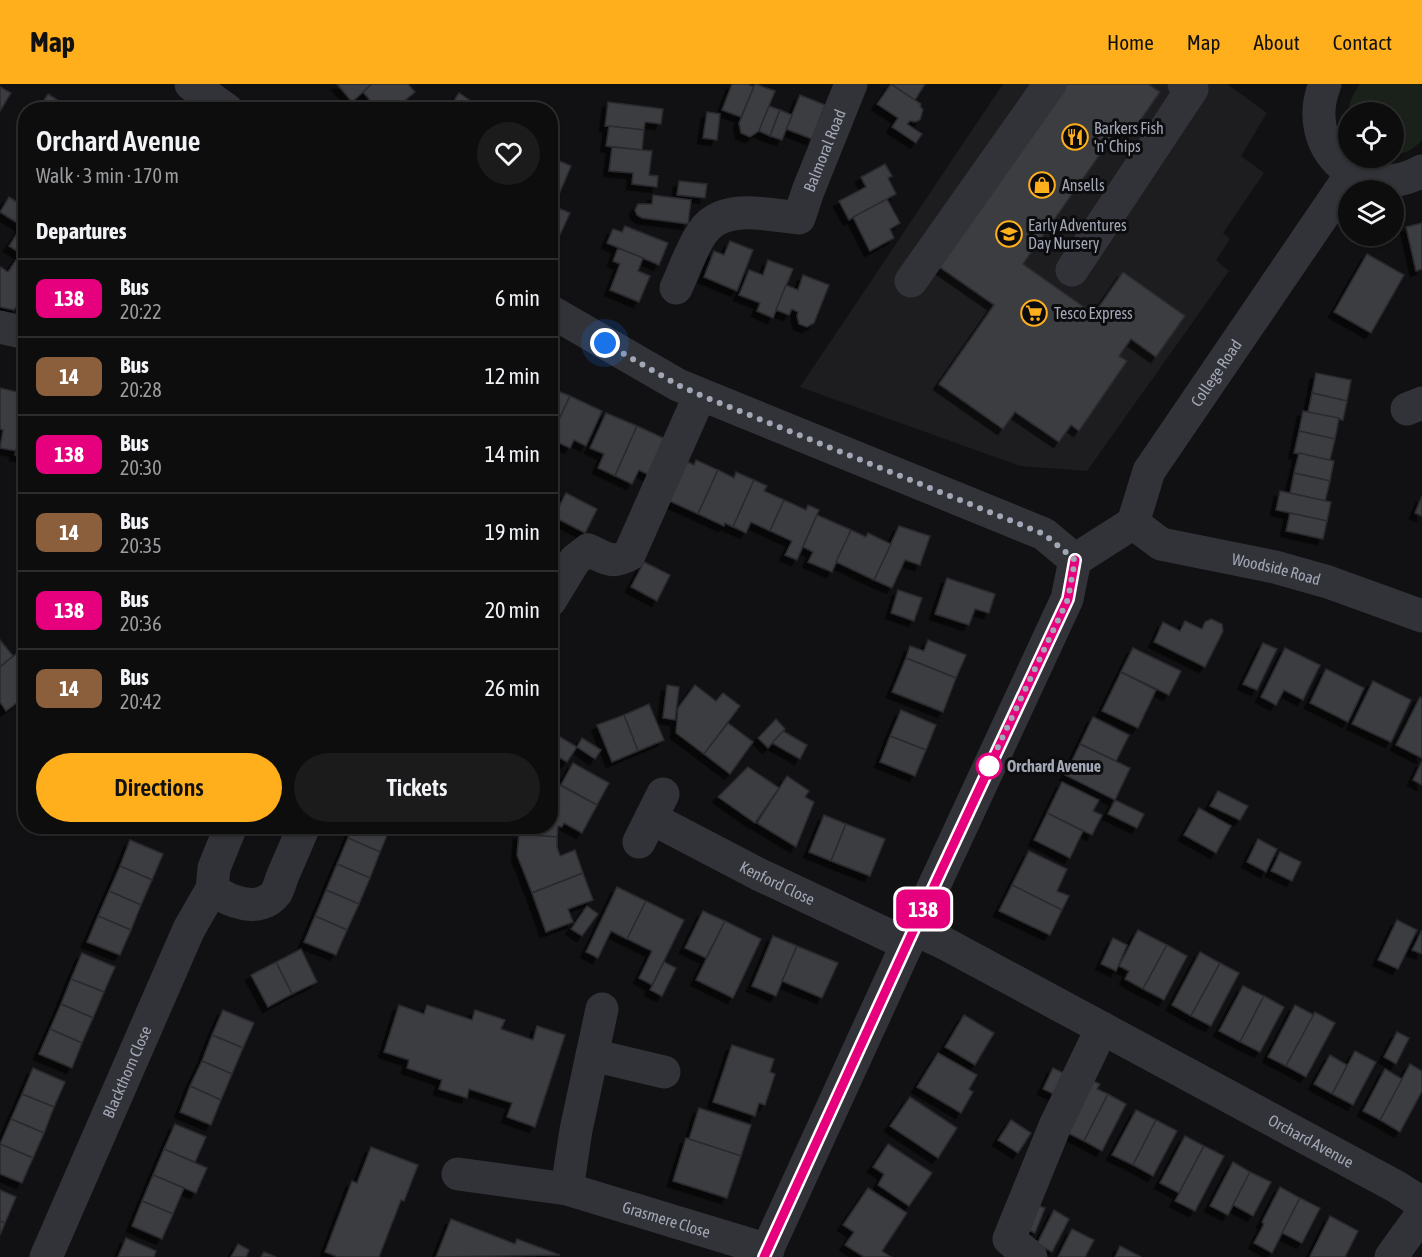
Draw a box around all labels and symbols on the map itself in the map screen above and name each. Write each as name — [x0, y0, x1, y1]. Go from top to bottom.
street label: Balmoral Road — [800, 107, 849, 194]
place label: Barkers Fish 'n' Chips — [1094, 119, 1164, 156]
restaurant icon: Barkers Fish 'n' Chips — [1060, 122, 1090, 152]
shop icon: Ansells — [1027, 170, 1057, 200]
place label: Ansells — [1062, 176, 1105, 194]
place label: Early Adventures Day Nursery — [1028, 216, 1127, 253]
school or university icon: Early Adventures Day Nursery — [994, 219, 1024, 249]
supermarket icon: Tesco Express — [1019, 298, 1049, 328]
place label: Tesco Express — [1054, 304, 1133, 323]
your location — [590, 328, 620, 358]
street label: College Road — [1187, 336, 1245, 410]
street label: Woodside Road — [1230, 550, 1323, 588]
marker: Orchard Avenue — [976, 753, 1002, 779]
place label: Orchard Avenue — [1007, 757, 1101, 775]
street label: Kenford Close — [737, 857, 818, 908]
line badge: 138 — [888, 890, 958, 928]
street label: Blackthorn Close — [99, 1023, 155, 1121]
street label: Orchard Avenue — [1265, 1111, 1357, 1171]
street label: Grasmere Close — [620, 1197, 713, 1241]

